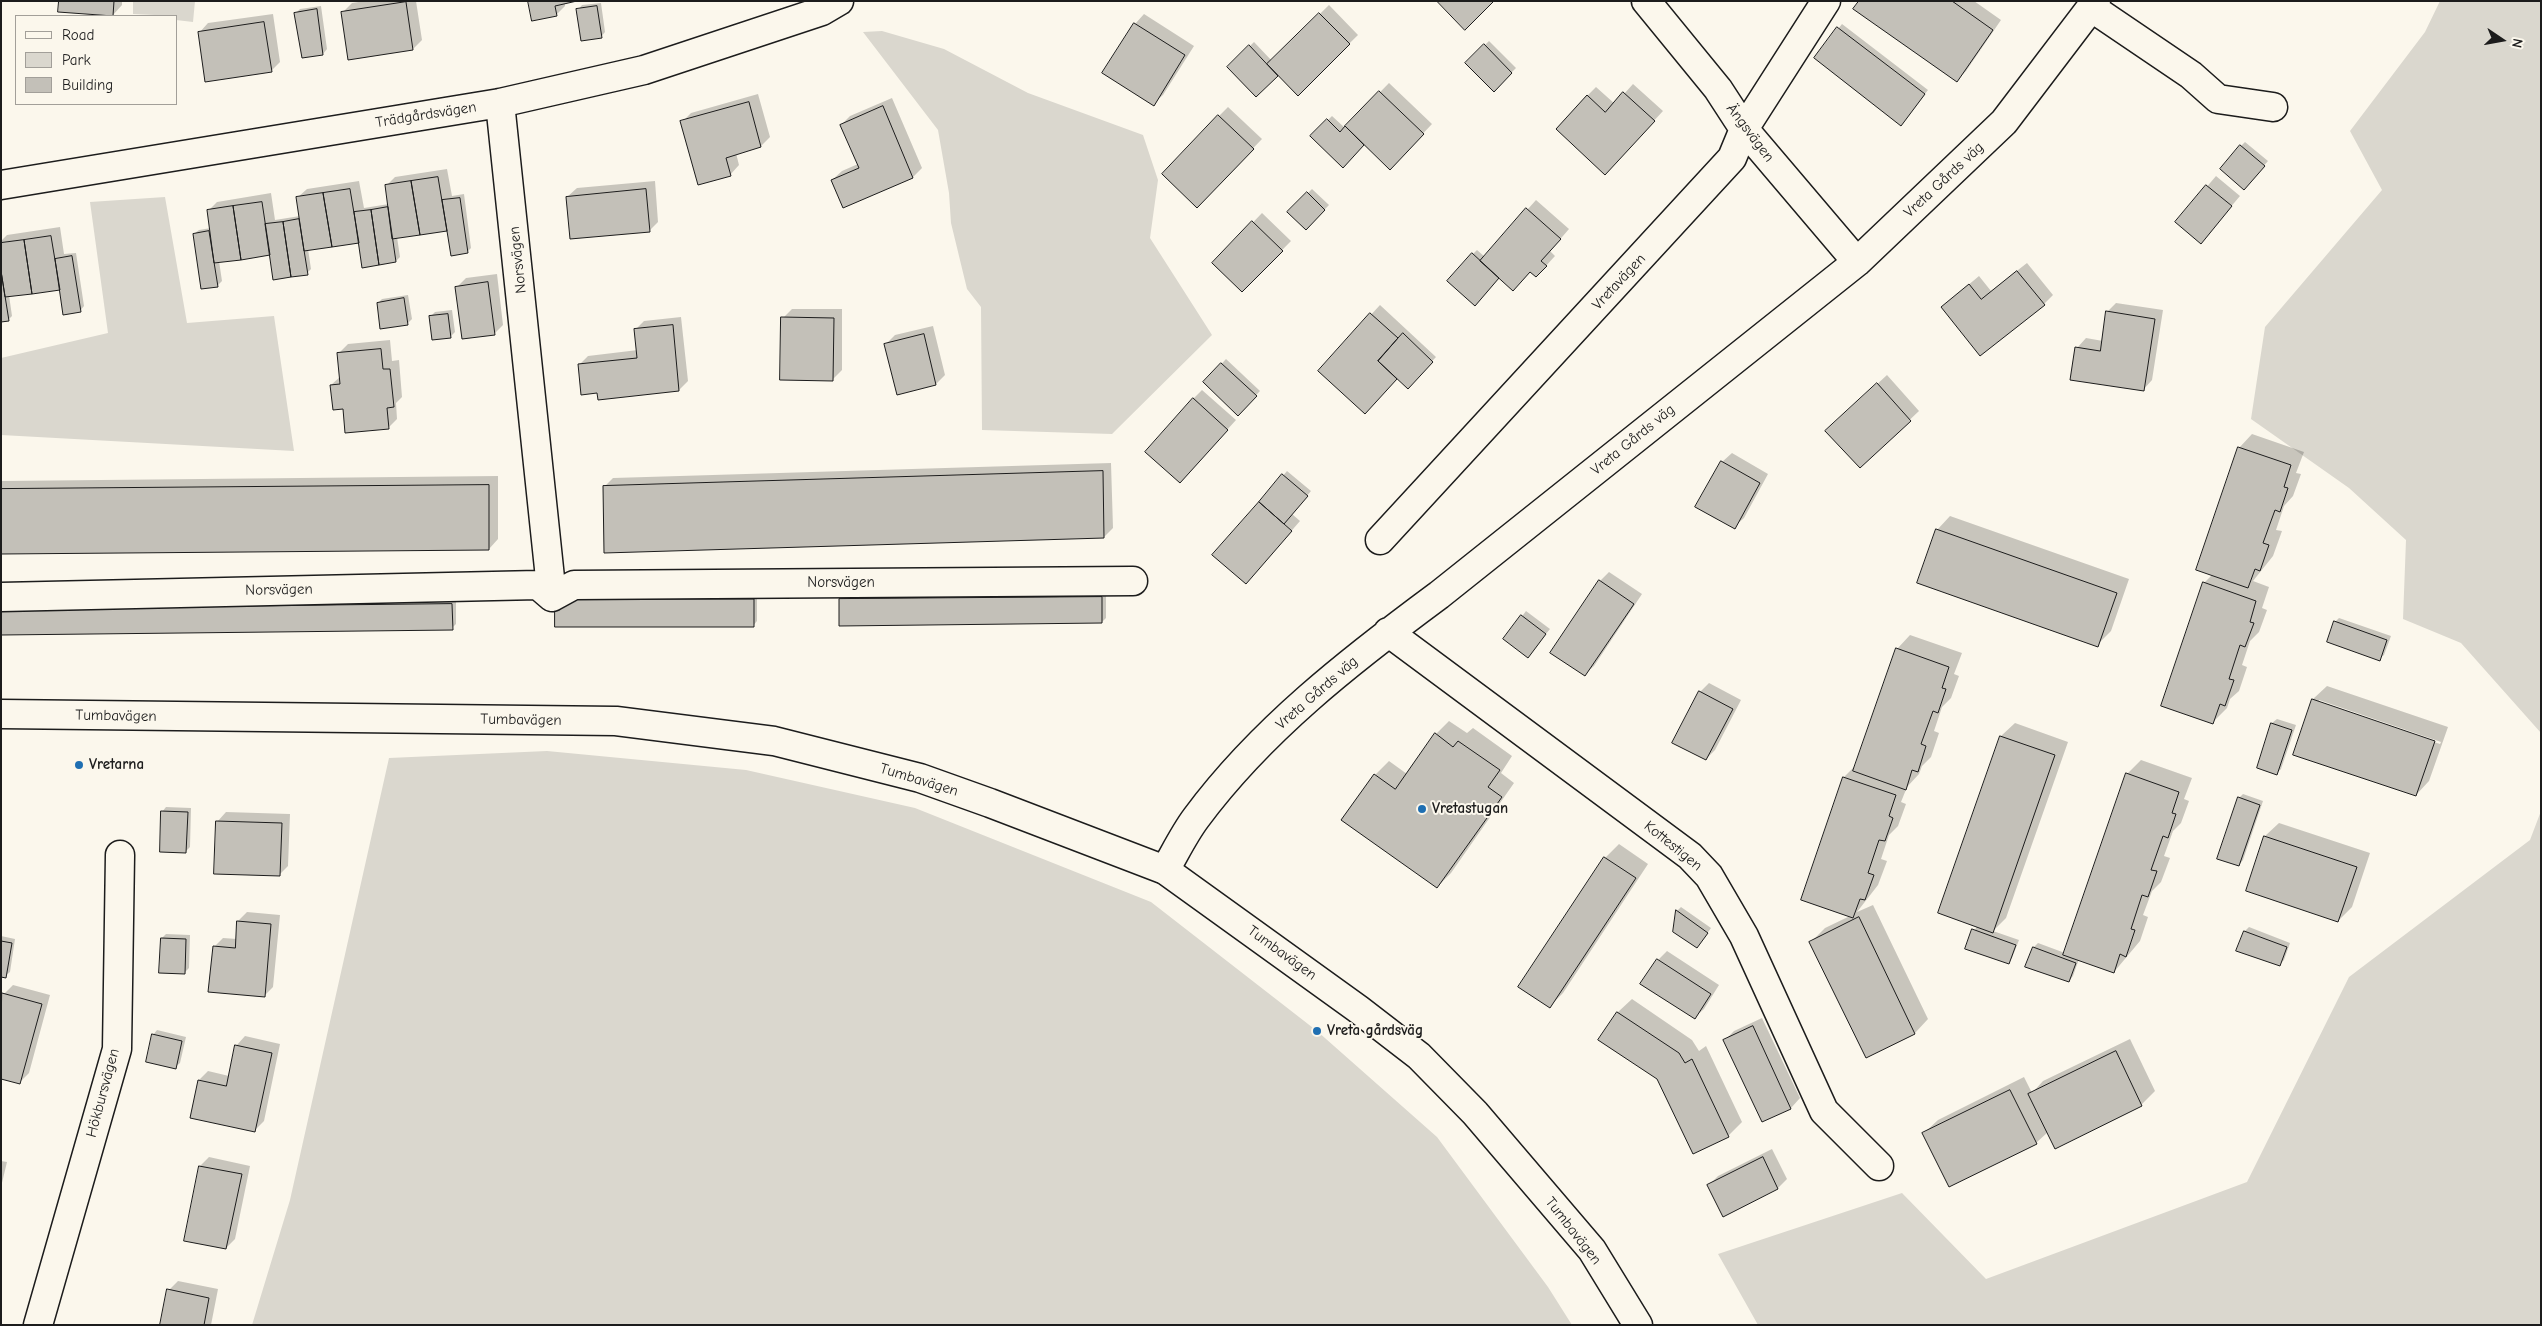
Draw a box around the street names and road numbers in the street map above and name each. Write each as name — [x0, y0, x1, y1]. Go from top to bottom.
street label: Trädgårdsvägen — [374, 98, 478, 132]
street label: Ängsvägen — [1722, 100, 1778, 166]
street label: Vreta Gårds väg — [1900, 138, 1988, 222]
street label: Norsvägen — [506, 226, 530, 294]
street label: Vretavägen — [1588, 250, 1650, 314]
street label: Vreta Gårds väg — [1587, 401, 1679, 479]
street label: Norsvägen — [807, 574, 875, 592]
street label: Norsvägen — [245, 580, 313, 600]
street label: Vreta Gårds väg — [1272, 653, 1362, 733]
street label: Tumbavägen — [75, 706, 157, 726]
street label: Tumbavägen — [480, 710, 562, 730]
street label: Tumbavägen — [878, 760, 960, 800]
street label: Kottestigen — [1640, 817, 1706, 875]
street label: Tumbavägen — [1244, 922, 1320, 984]
street label: Hökbursvägen — [82, 1047, 124, 1139]
street label: Tumbavägen — [1541, 1193, 1605, 1269]

